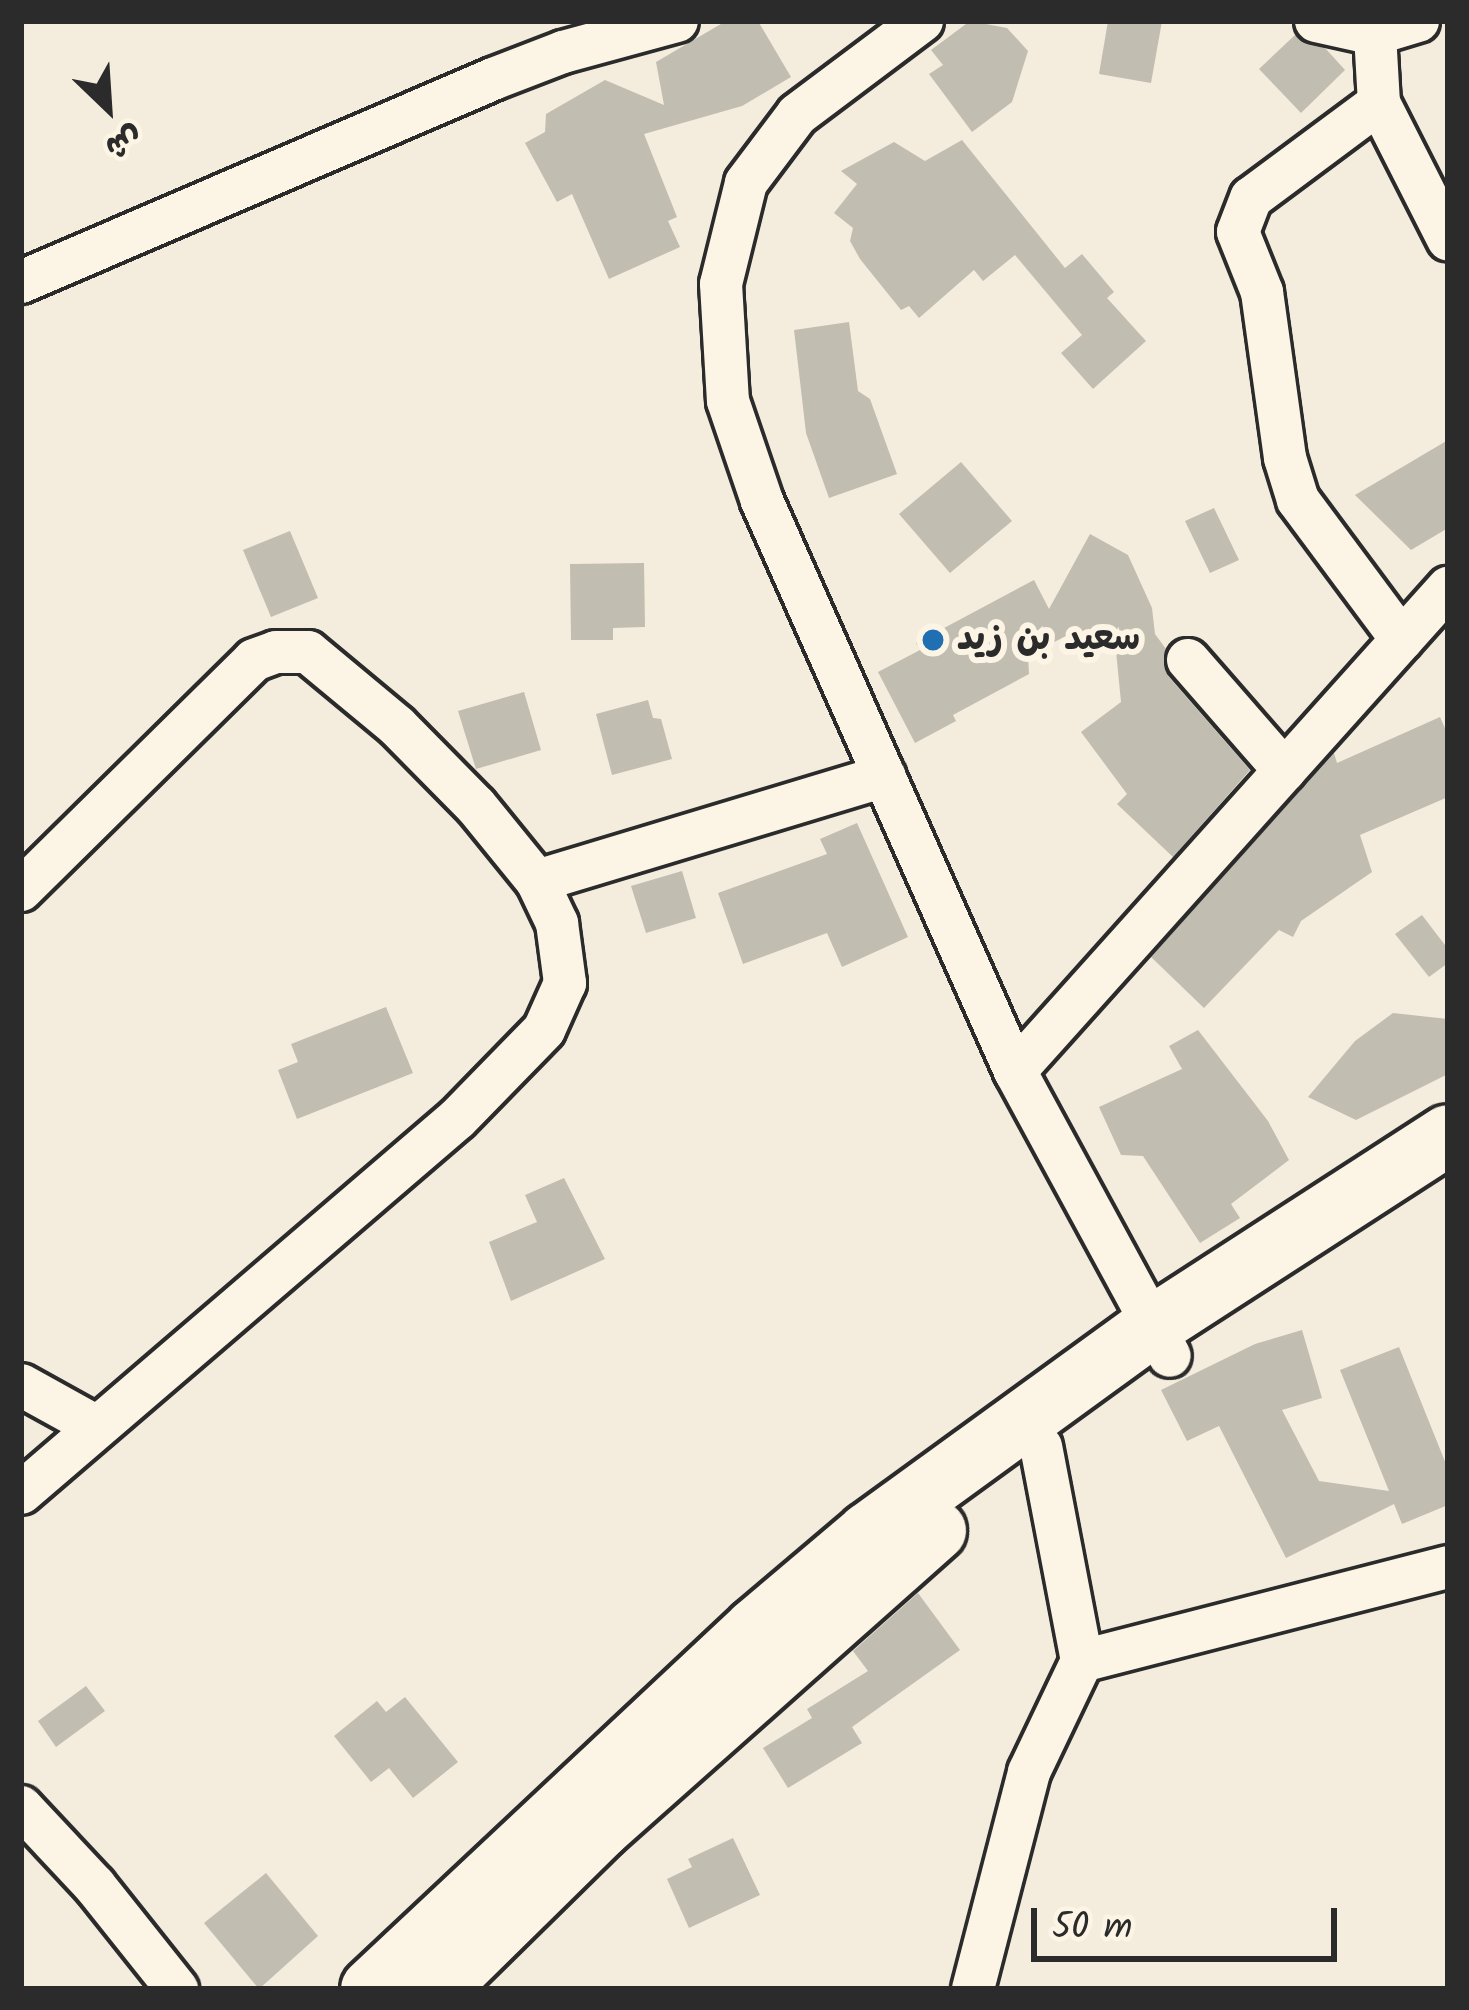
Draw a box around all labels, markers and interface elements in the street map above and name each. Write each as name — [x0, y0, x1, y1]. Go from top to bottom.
north arrow — [48, 48, 168, 168]
text: ش — [96, 109, 151, 173]
place label: سعيد بن زيد — [957, 618, 1140, 662]
marker: سعيد بن زيد — [920, 627, 946, 653]
scale bar — [1037, 1884, 1343, 1958]
text: 50 m — [1052, 1900, 1132, 1957]

